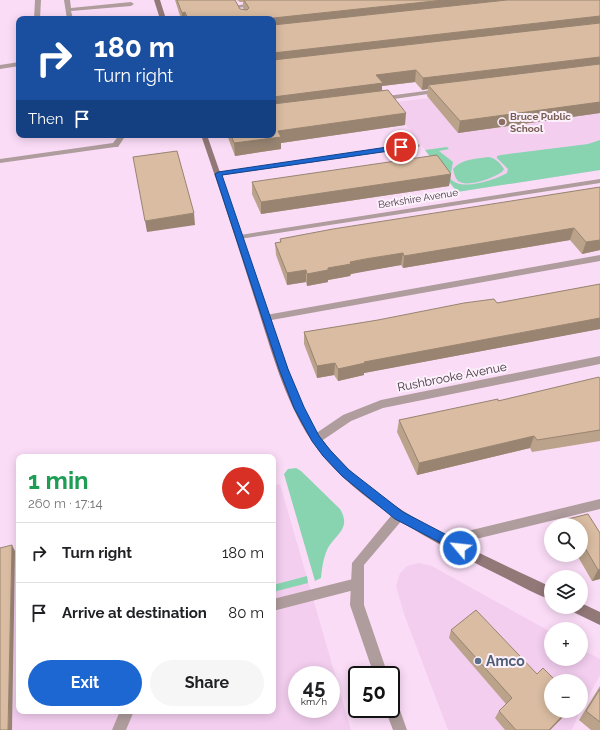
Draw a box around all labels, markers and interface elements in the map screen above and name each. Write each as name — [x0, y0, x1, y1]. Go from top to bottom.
text: 180 m — [94, 31, 175, 64]
icon: right — [28, 32, 80, 84]
text: Turn right — [94, 65, 173, 86]
icon: arrive — [71, 108, 93, 130]
text: Then — [28, 110, 63, 128]
place label: Bruce Public School — [510, 111, 571, 134]
marker: Bruce Public School — [497, 117, 507, 127]
pin — [384, 130, 418, 164]
icon: arrive — [390, 136, 412, 158]
street label: Berkshire Avenue — [377, 187, 459, 210]
street label: Rushbrooke Avenue — [396, 360, 508, 394]
text: 1 min — [28, 466, 89, 495]
button: close — [222, 467, 264, 509]
text: 260 m · 17:14 — [28, 496, 102, 511]
map controls — [544, 518, 588, 718]
button: search — [544, 518, 588, 562]
position arrow — [439, 527, 481, 569]
icon: right — [28, 542, 50, 564]
text: Turn right — [62, 544, 132, 562]
text: 180 m — [222, 544, 264, 562]
button: layers — [544, 570, 588, 614]
icon: arrive — [28, 602, 50, 624]
text: Arrive at destination — [62, 604, 207, 622]
text: 80 m — [228, 604, 264, 622]
button: + — [544, 622, 588, 666]
place label: Amco — [486, 653, 525, 669]
marker: Amco — [473, 656, 483, 666]
button: Exit — [28, 660, 142, 706]
button: Share — [150, 660, 264, 706]
speed limit sign: 50 — [348, 666, 400, 718]
button: − — [544, 674, 588, 718]
text: 45 — [303, 675, 325, 699]
text: km/h — [301, 696, 327, 707]

